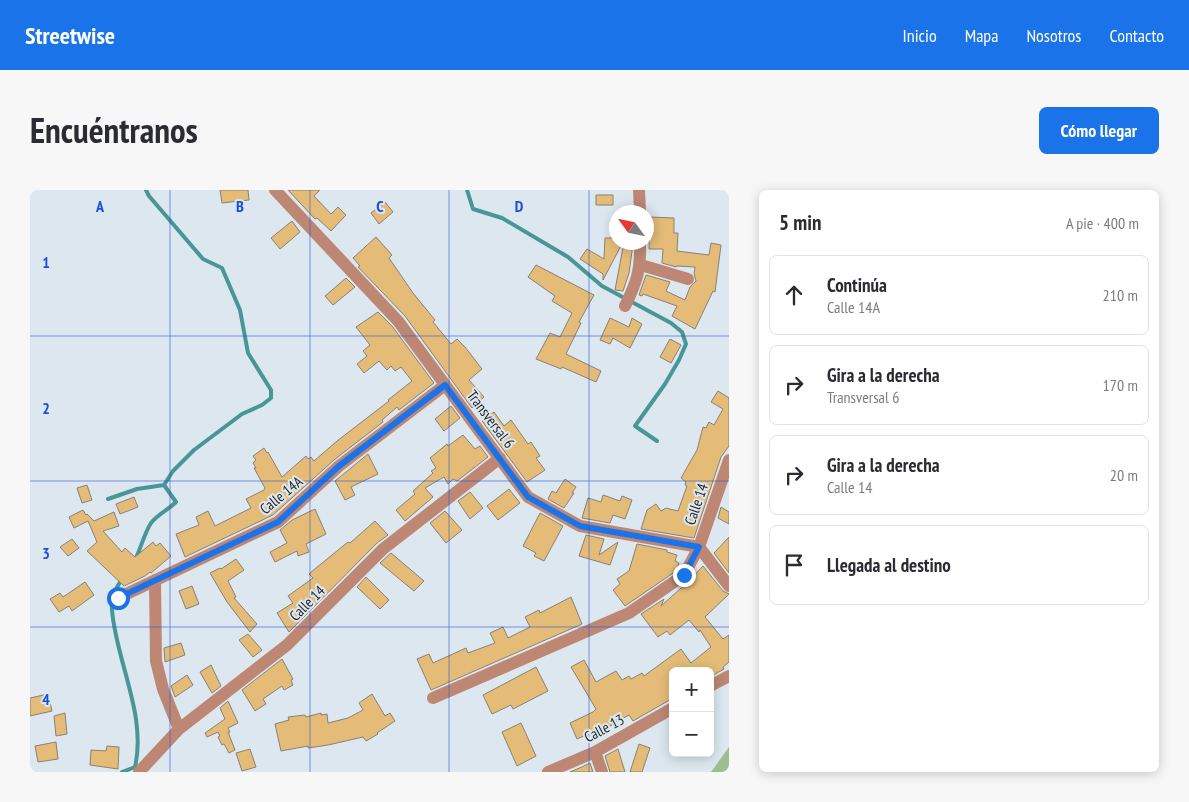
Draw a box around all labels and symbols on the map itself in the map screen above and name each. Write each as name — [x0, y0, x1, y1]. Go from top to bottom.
text: A — [95, 196, 105, 216]
text: B — [236, 196, 244, 216]
text: C — [376, 196, 384, 216]
text: D — [515, 196, 524, 216]
north arrow — [609, 205, 654, 250]
text: 1 — [42, 252, 50, 272]
street label: Transversal 6 — [463, 386, 519, 452]
text: 2 — [42, 398, 50, 418]
street label: Calle 14A — [256, 471, 307, 518]
street label: Calle 14 — [680, 481, 712, 527]
text: 3 — [42, 543, 50, 563]
route end — [673, 564, 696, 587]
street label: Calle 14 — [285, 581, 329, 625]
route start — [107, 587, 130, 610]
text: 4 — [42, 689, 50, 709]
street label: Calle 13 — [581, 710, 627, 746]

